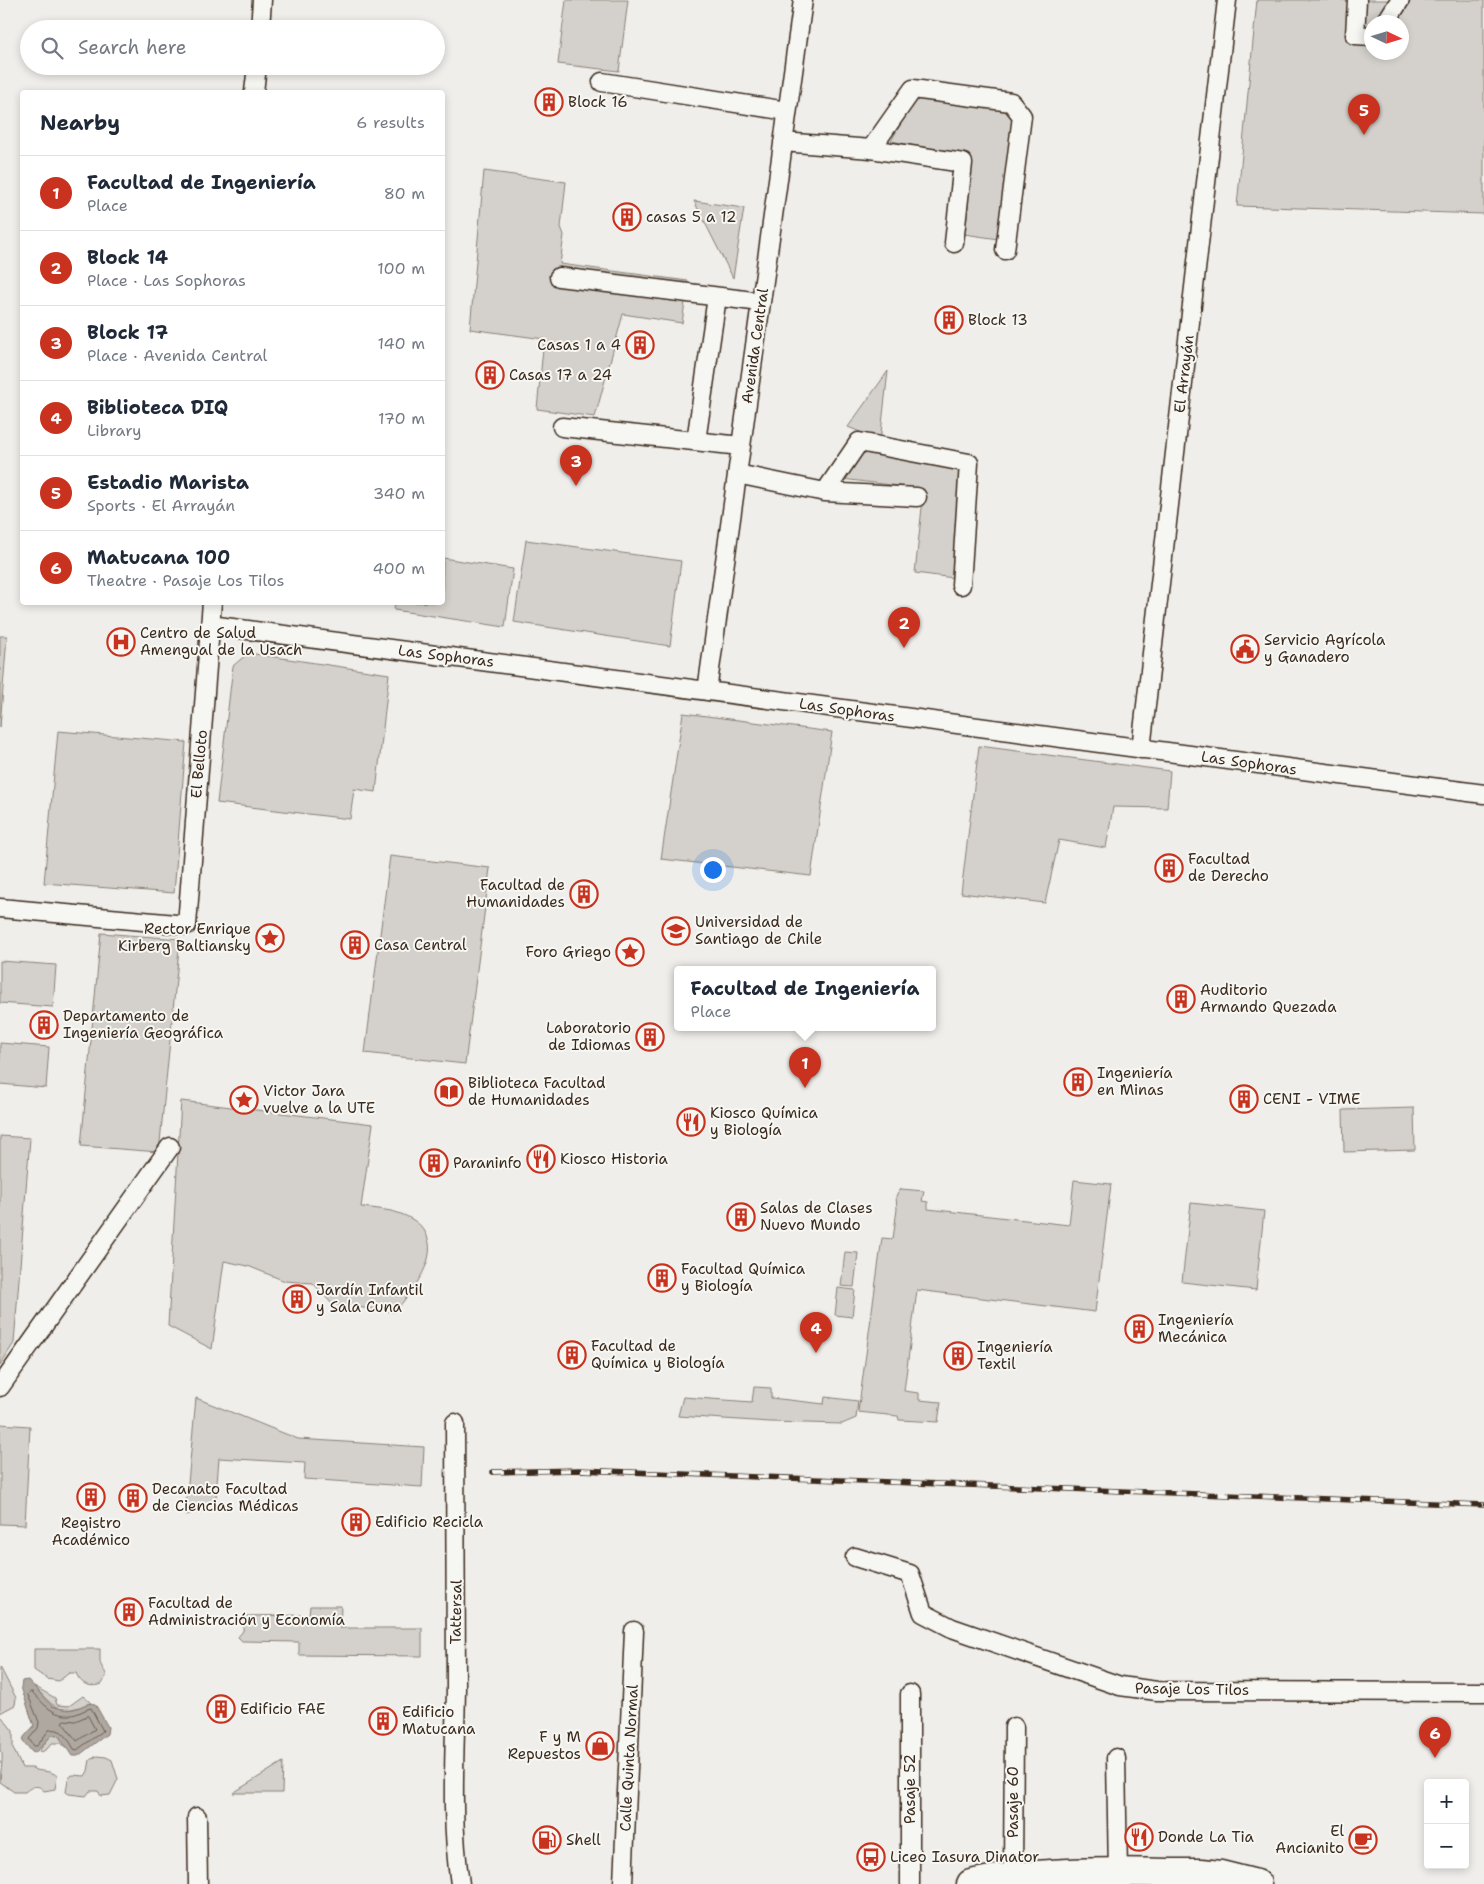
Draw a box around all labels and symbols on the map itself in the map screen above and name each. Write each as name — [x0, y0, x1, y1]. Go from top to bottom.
north arrow — [1364, 15, 1409, 60]
building icon: Block 16 — [534, 87, 564, 117]
place label: Block 16 — [568, 92, 628, 112]
pin: 5 — [1348, 94, 1380, 135]
building icon: casas 5 a 12 — [612, 202, 642, 232]
place label: casas 5 a 12 — [646, 207, 736, 227]
street label: Avenida Central — [737, 286, 773, 405]
building icon: Block 13 — [934, 305, 964, 335]
place label: Block 13 — [968, 310, 1028, 330]
building icon: Casas 1 a 4 — [625, 330, 655, 360]
street label: El Arrayán — [1169, 334, 1199, 414]
place label: Casas 1 a 4 — [537, 335, 621, 355]
building icon: Casas 17 a 24 — [475, 360, 505, 390]
place label: Casas 17 a 24 — [509, 365, 612, 385]
pin: 3 — [560, 445, 592, 486]
pin: 2 — [888, 607, 920, 648]
place label: Centro de Salud Amengual de la Usach — [140, 623, 302, 660]
hospital icon: Centro de Salud Amengual de la Usach — [106, 627, 136, 657]
place label: Servicio Agrícola y Ganadero — [1264, 630, 1386, 667]
public building icon: Servicio Agrícola y Ganadero — [1230, 634, 1260, 664]
street label: Las Sophoras — [397, 640, 495, 672]
street label: Las Sophoras — [798, 693, 896, 727]
street label: El Belloto — [186, 729, 212, 799]
street label: Las Sophoras — [1200, 746, 1298, 780]
place label: Facultad de Derecho — [1188, 849, 1269, 886]
building icon: Facultad de Derecho — [1154, 853, 1184, 883]
your location — [700, 857, 726, 883]
place label: Facultad de Humanidades — [466, 875, 565, 912]
building icon: Facultad de Humanidades — [569, 879, 599, 909]
place label: Universidad de Santiago de Chile — [695, 912, 822, 949]
school or university icon: Universidad de Santiago de Chile — [661, 916, 691, 946]
place label: Rector Enrique Kirberg Baltiansky — [118, 919, 251, 956]
place icon: Rector Enrique Kirberg Baltiansky — [255, 923, 285, 953]
building icon: Casa Central — [340, 930, 370, 960]
place label: Casa Central — [374, 935, 467, 955]
place icon: Foro Griego — [615, 937, 645, 967]
place label: Foro Griego — [525, 942, 611, 962]
place label: Auditorio Armando Quezada — [1200, 980, 1337, 1017]
building icon: Auditorio Armando Quezada — [1166, 984, 1196, 1014]
place label: Departamento de Ingeniería Geográfica — [63, 1006, 224, 1043]
building icon: Departamento de Ingeniería Geográfica — [29, 1010, 59, 1040]
place label: Laboratorio de Idiomas — [546, 1018, 631, 1055]
building icon: Laboratorio de Idiomas — [635, 1022, 665, 1052]
pin: 1 — [789, 1047, 821, 1088]
place label: Ingeniería en Minas — [1097, 1063, 1173, 1100]
building icon: Ingeniería en Minas — [1063, 1067, 1093, 1097]
place label: Biblioteca Facultad de Humanidades — [468, 1073, 606, 1110]
library icon: Biblioteca Facultad de Humanidades — [434, 1077, 464, 1107]
place label: Victor Jara vuelve a la UTE — [263, 1081, 375, 1118]
building icon: CENI - VIME — [1229, 1084, 1259, 1114]
place icon: Victor Jara vuelve a la UTE — [229, 1085, 259, 1115]
place label: CENI - VIME — [1263, 1089, 1360, 1109]
place label: Kiosco Química y Biología — [710, 1103, 819, 1140]
restaurant icon: Kiosco Química y Biología — [676, 1107, 706, 1137]
restaurant icon: Kiosco Historia — [526, 1144, 556, 1174]
building icon: Paraninfo — [419, 1148, 449, 1178]
place label: Kiosco Historia — [560, 1149, 668, 1169]
place label: Paraninfo — [453, 1153, 522, 1173]
place label: Salas de Clases Nuevo Mundo — [760, 1198, 873, 1235]
building icon: Salas de Clases Nuevo Mundo — [726, 1202, 756, 1232]
place label: Facultad Química y Biología — [681, 1259, 806, 1296]
building icon: Facultad Química y Biología — [647, 1263, 677, 1293]
place label: Jardín Infantil y Sala Cuna — [316, 1280, 424, 1317]
building icon: Jardín Infantil y Sala Cuna — [282, 1284, 312, 1314]
place label: Ingeniería Mecánica — [1158, 1310, 1234, 1347]
pin: 4 — [800, 1312, 832, 1353]
building icon: Ingeniería Mecánica — [1124, 1314, 1154, 1344]
place label: Facultad de Química y Biología — [591, 1336, 725, 1373]
place label: Ingeniería Textil — [977, 1337, 1053, 1374]
building icon: Facultad de Química y Biología — [557, 1340, 587, 1370]
building icon: Ingeniería Textil — [943, 1341, 973, 1371]
place label: Decanato Facultad de Ciencias Médicas — [152, 1479, 299, 1516]
building icon: Registro Académico — [76, 1482, 106, 1512]
building icon: Decanato Facultad de Ciencias Médicas — [118, 1483, 148, 1513]
building icon: Edificio Recicla — [341, 1507, 371, 1537]
place label: Edificio Recicla — [375, 1512, 484, 1532]
place label: Registro Académico — [52, 1513, 130, 1550]
street label: Tattersal — [445, 1579, 467, 1644]
place label: Facultad de Administración y Economía — [148, 1593, 346, 1630]
building icon: Facultad de Administración y Economía — [114, 1597, 144, 1627]
street label: Pasaje Los Tilos — [1135, 1678, 1249, 1700]
street label: Calle Quinta Normal — [615, 1683, 643, 1832]
building icon: Edificio FAE — [206, 1694, 236, 1724]
place label: Edificio FAE — [240, 1699, 325, 1719]
place label: Edificio Matucana — [402, 1702, 476, 1739]
building icon: Edificio Matucana — [368, 1706, 398, 1736]
pin: 6 — [1419, 1717, 1451, 1758]
place label: F y M Repuestos — [508, 1727, 581, 1764]
shop icon: F y M Repuestos — [585, 1731, 615, 1761]
street label: Pasaje 52 — [900, 1754, 920, 1824]
street label: Pasaje 60 — [1003, 1766, 1023, 1838]
place label: El Ancianito — [1275, 1821, 1344, 1858]
restaurant icon: Donde La Tia — [1124, 1822, 1154, 1852]
fuel station icon: Shell — [532, 1825, 562, 1855]
cafe icon: El Ancianito — [1348, 1825, 1378, 1855]
place label: Donde La Tia — [1158, 1827, 1254, 1847]
place label: Shell — [566, 1830, 601, 1850]
bus stop icon: Liceo Iasura Dinator — [856, 1842, 886, 1872]
place label: Liceo Iasura Dinator — [890, 1847, 1039, 1867]

